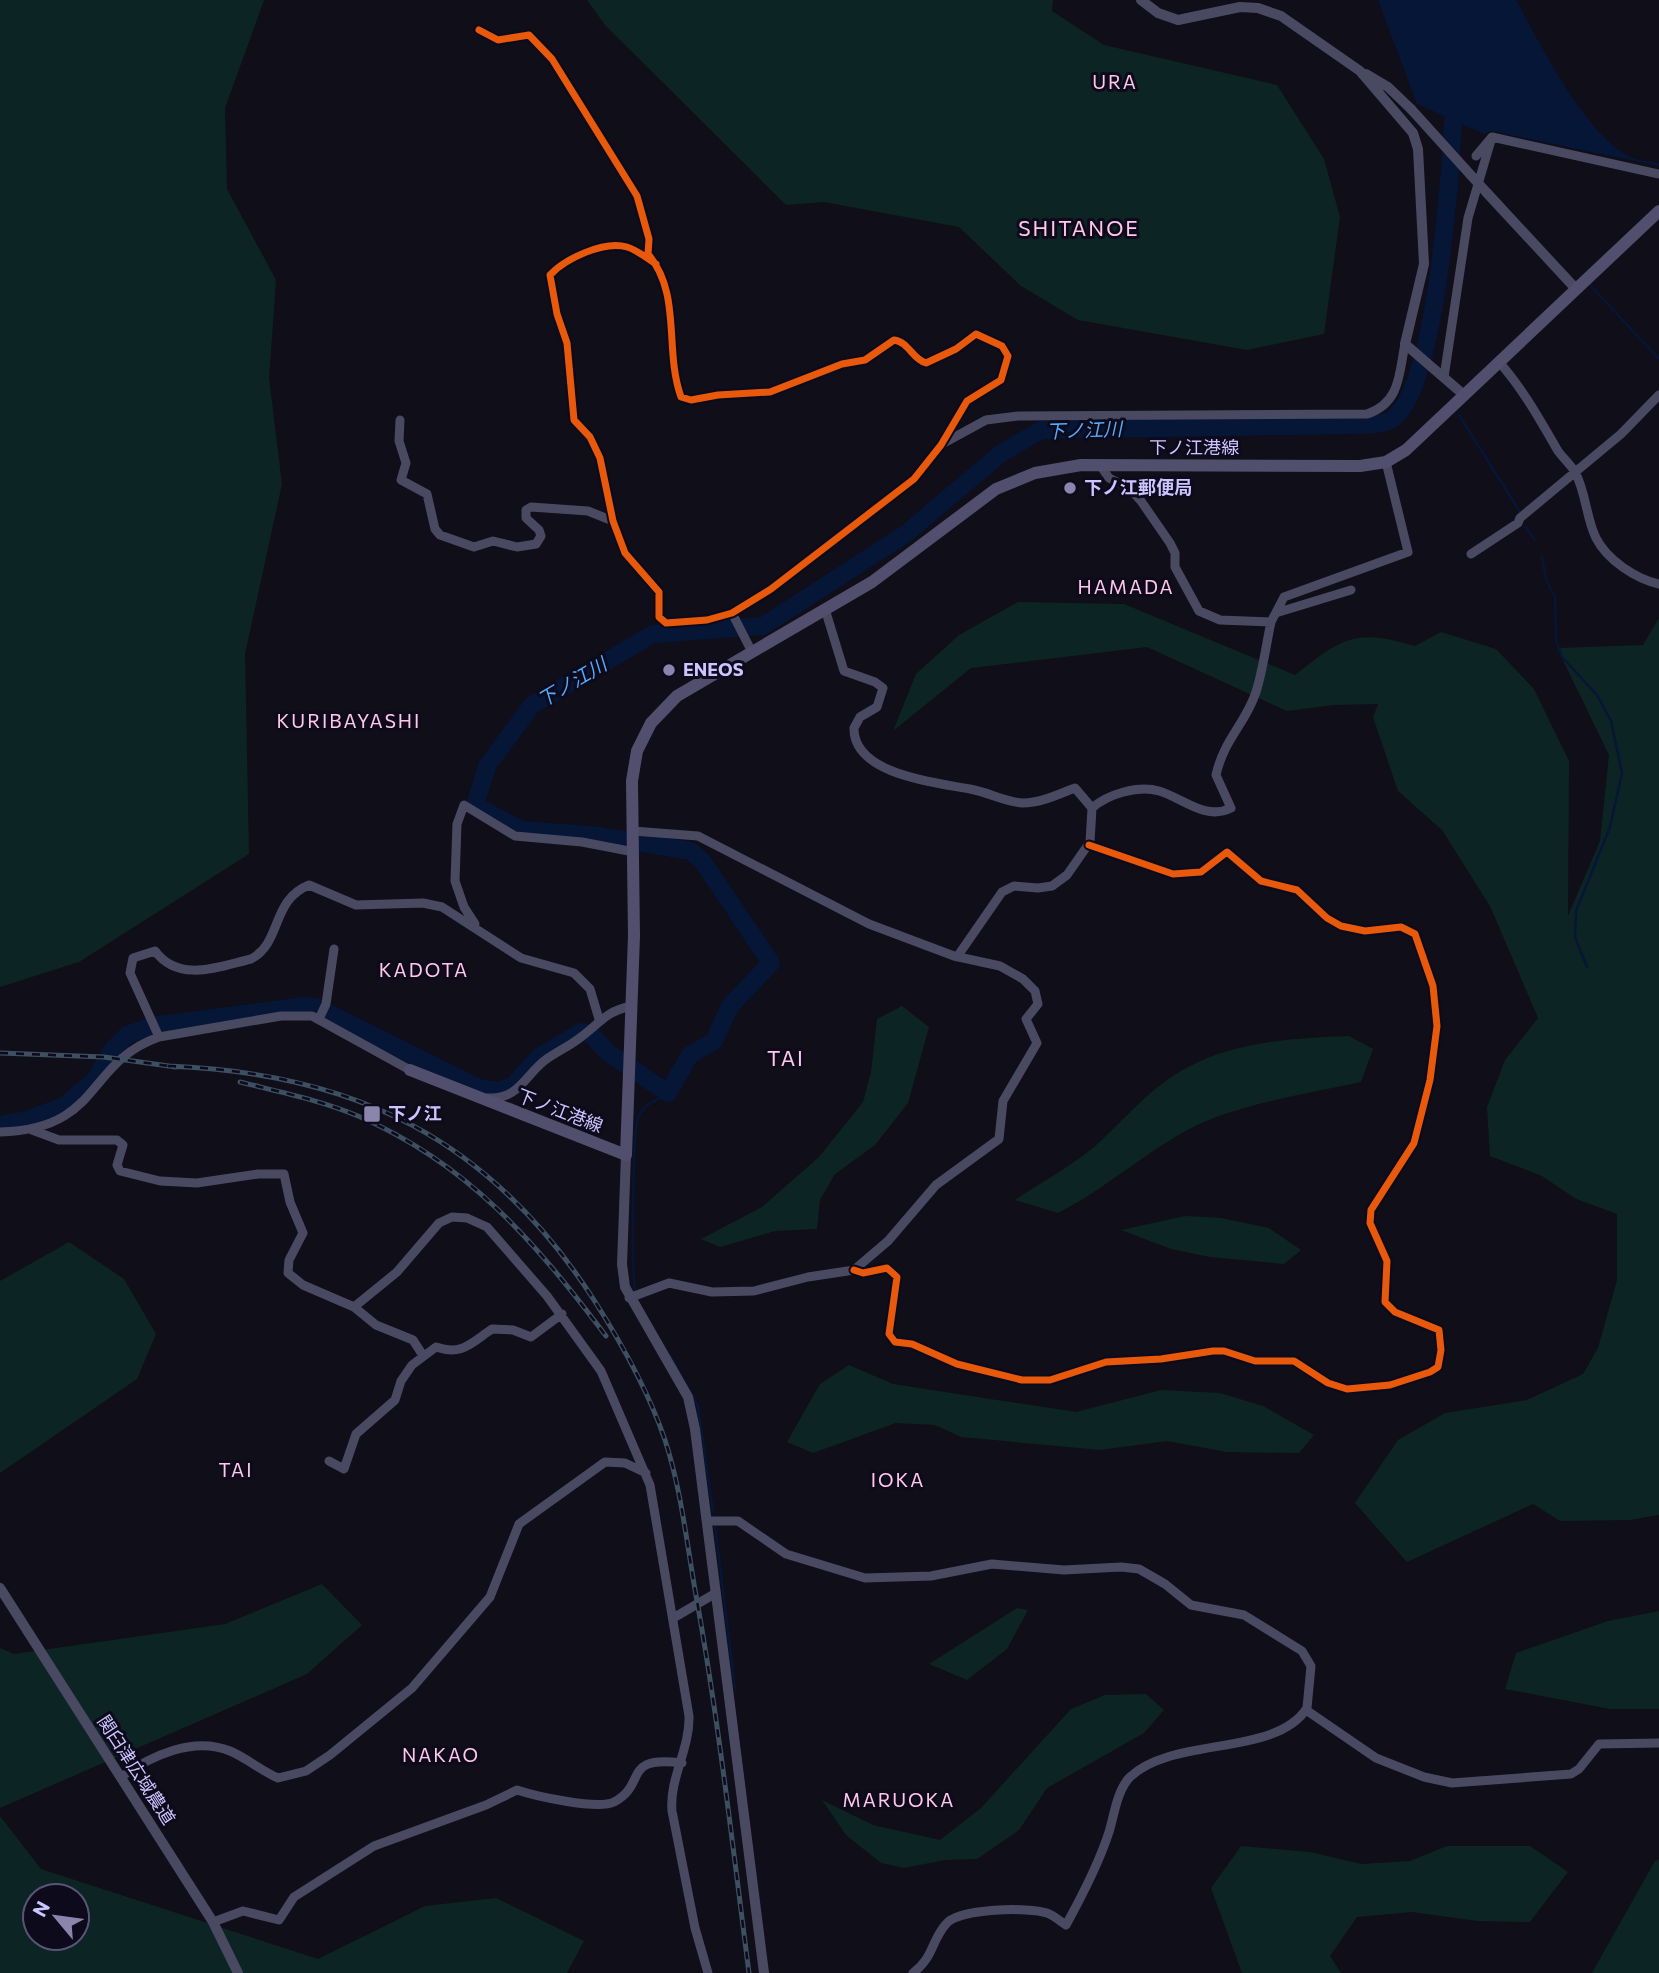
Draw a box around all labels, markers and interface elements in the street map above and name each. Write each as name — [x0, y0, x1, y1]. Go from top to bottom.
district label: URA — [1092, 70, 1138, 93]
district label: SHITANOE — [1018, 215, 1140, 240]
water label: 下ノ江川 — [1046, 417, 1124, 442]
street label: 下ノ江港線 — [1149, 436, 1239, 458]
place label: 下ノ江郵便局 — [1084, 476, 1192, 498]
marker: 下ノ江郵便局 — [1062, 480, 1078, 496]
district label: HAMADA — [1077, 575, 1175, 598]
water label: 下ノ江川 — [533, 651, 612, 711]
place label: ENEOS — [683, 658, 744, 680]
marker: ENEOS — [661, 662, 677, 678]
district label: KURIBAYASHI — [277, 709, 421, 732]
district label: KADOTA — [379, 958, 469, 981]
district label: TAI — [767, 1045, 805, 1070]
street label: 下ノ江港線 — [514, 1084, 606, 1136]
place label: 下ノ江 — [388, 1102, 442, 1124]
marker: 下ノ江 — [362, 1104, 382, 1124]
district label: TAI — [219, 1458, 253, 1481]
district label: IOKA — [871, 1468, 925, 1491]
street label: 関臼津広域農道 — [93, 1711, 180, 1828]
district label: NAKAO — [402, 1743, 480, 1766]
district label: MARUOKA — [843, 1788, 955, 1811]
north arrow — [21, 1882, 91, 1952]
text: N — [27, 1897, 54, 1920]

